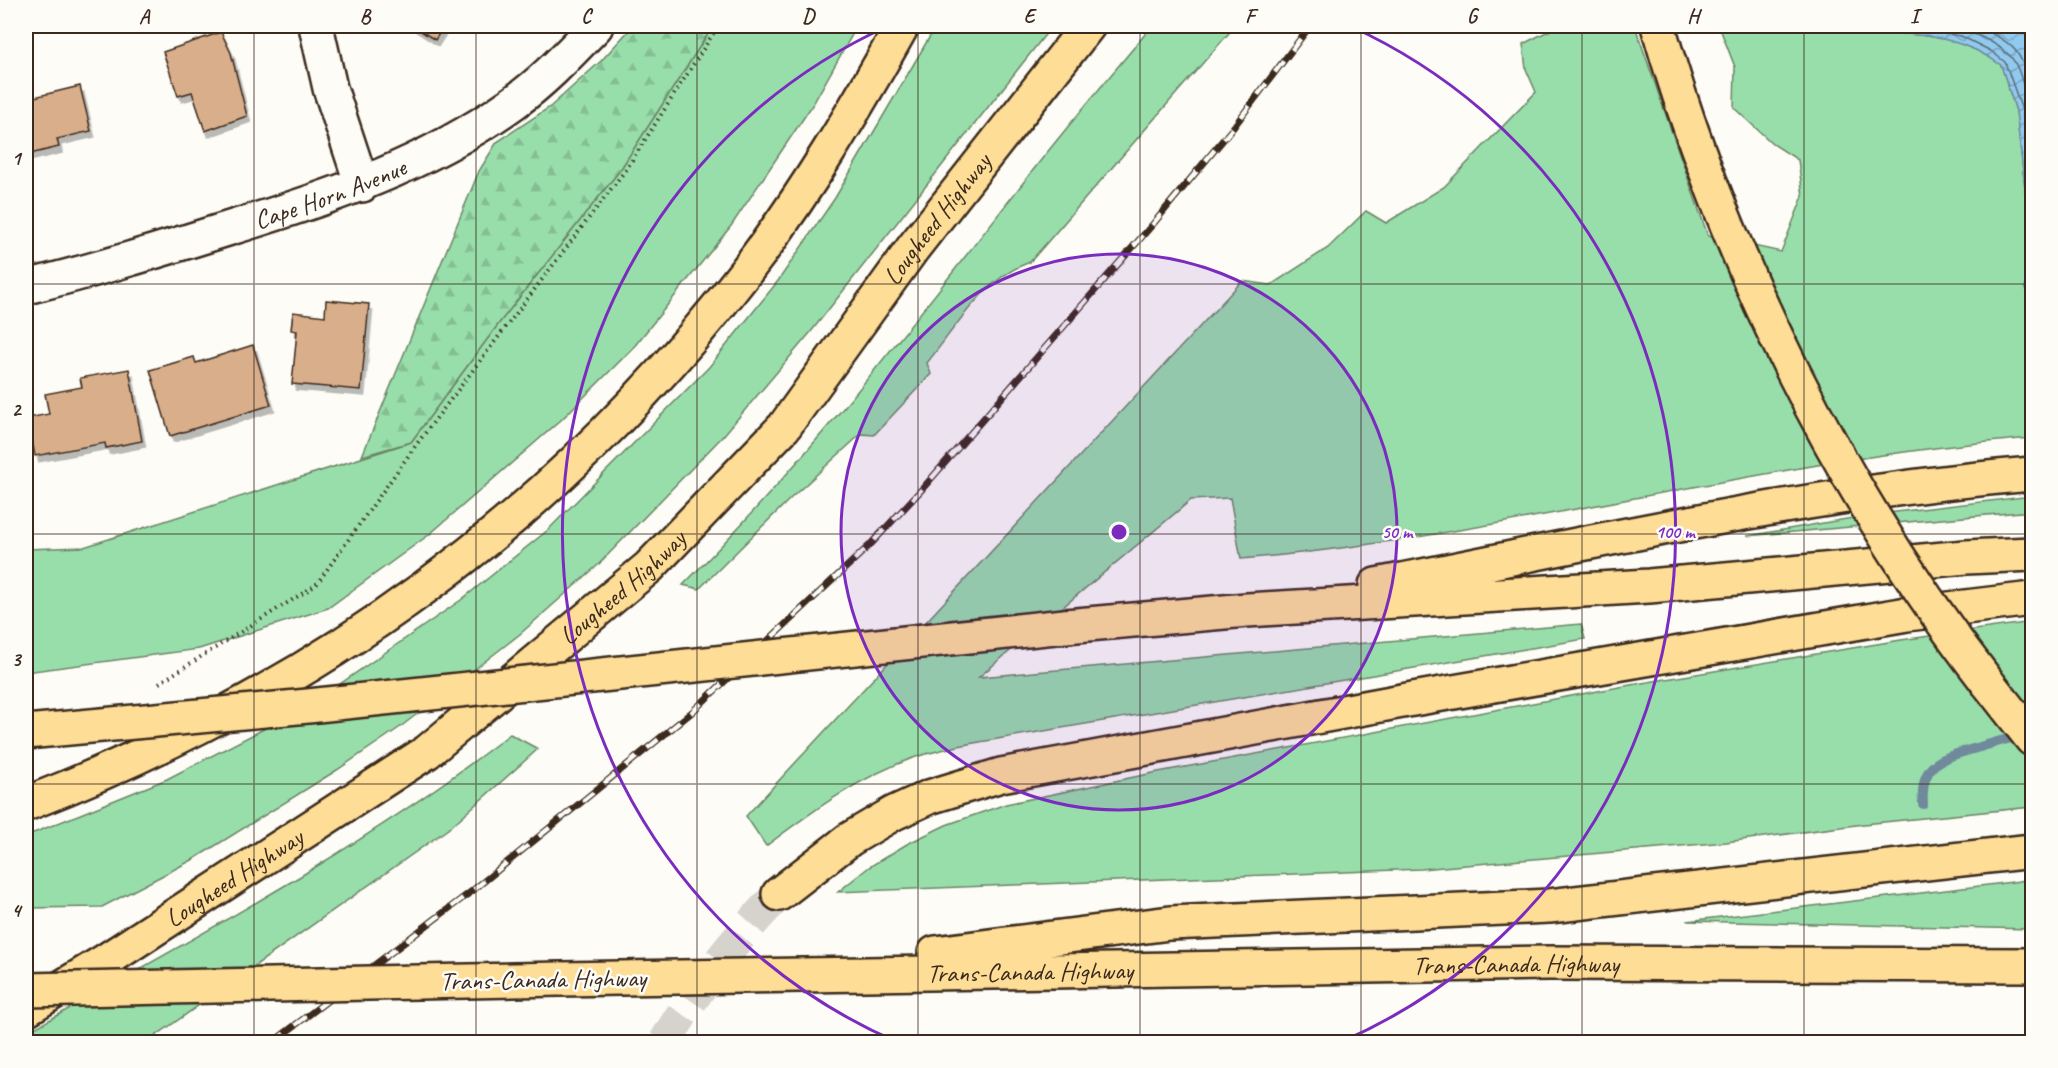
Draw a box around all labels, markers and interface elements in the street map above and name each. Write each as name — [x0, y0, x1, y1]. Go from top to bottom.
text: A — [139, 4, 151, 29]
text: B — [360, 4, 372, 29]
text: C — [581, 4, 593, 29]
text: D — [802, 4, 816, 29]
text: E — [1024, 4, 1038, 29]
text: F — [1245, 4, 1259, 29]
text: G — [1467, 4, 1480, 29]
text: H — [1687, 4, 1702, 29]
text: I — [1910, 4, 1923, 29]
street label: Lougheed Highway — [876, 145, 1000, 292]
text: 1 — [12, 146, 23, 171]
street label: Cape Horn Avenue — [250, 150, 413, 237]
text: 2 — [12, 397, 23, 422]
street label: Lougheed Highway — [553, 521, 694, 652]
text: 50 m — [1382, 521, 1414, 543]
text: 100 m — [1656, 521, 1696, 543]
centre of rings — [1109, 522, 1129, 542]
text: 3 — [12, 647, 23, 672]
street label: Lougheed Highway — [159, 820, 311, 935]
text: 4 — [12, 898, 24, 923]
street label: Trans-Canada Highway — [1412, 947, 1621, 982]
street label: Trans-Canada Highway — [927, 954, 1135, 990]
street label: Trans-Canada Highway — [440, 961, 649, 998]

